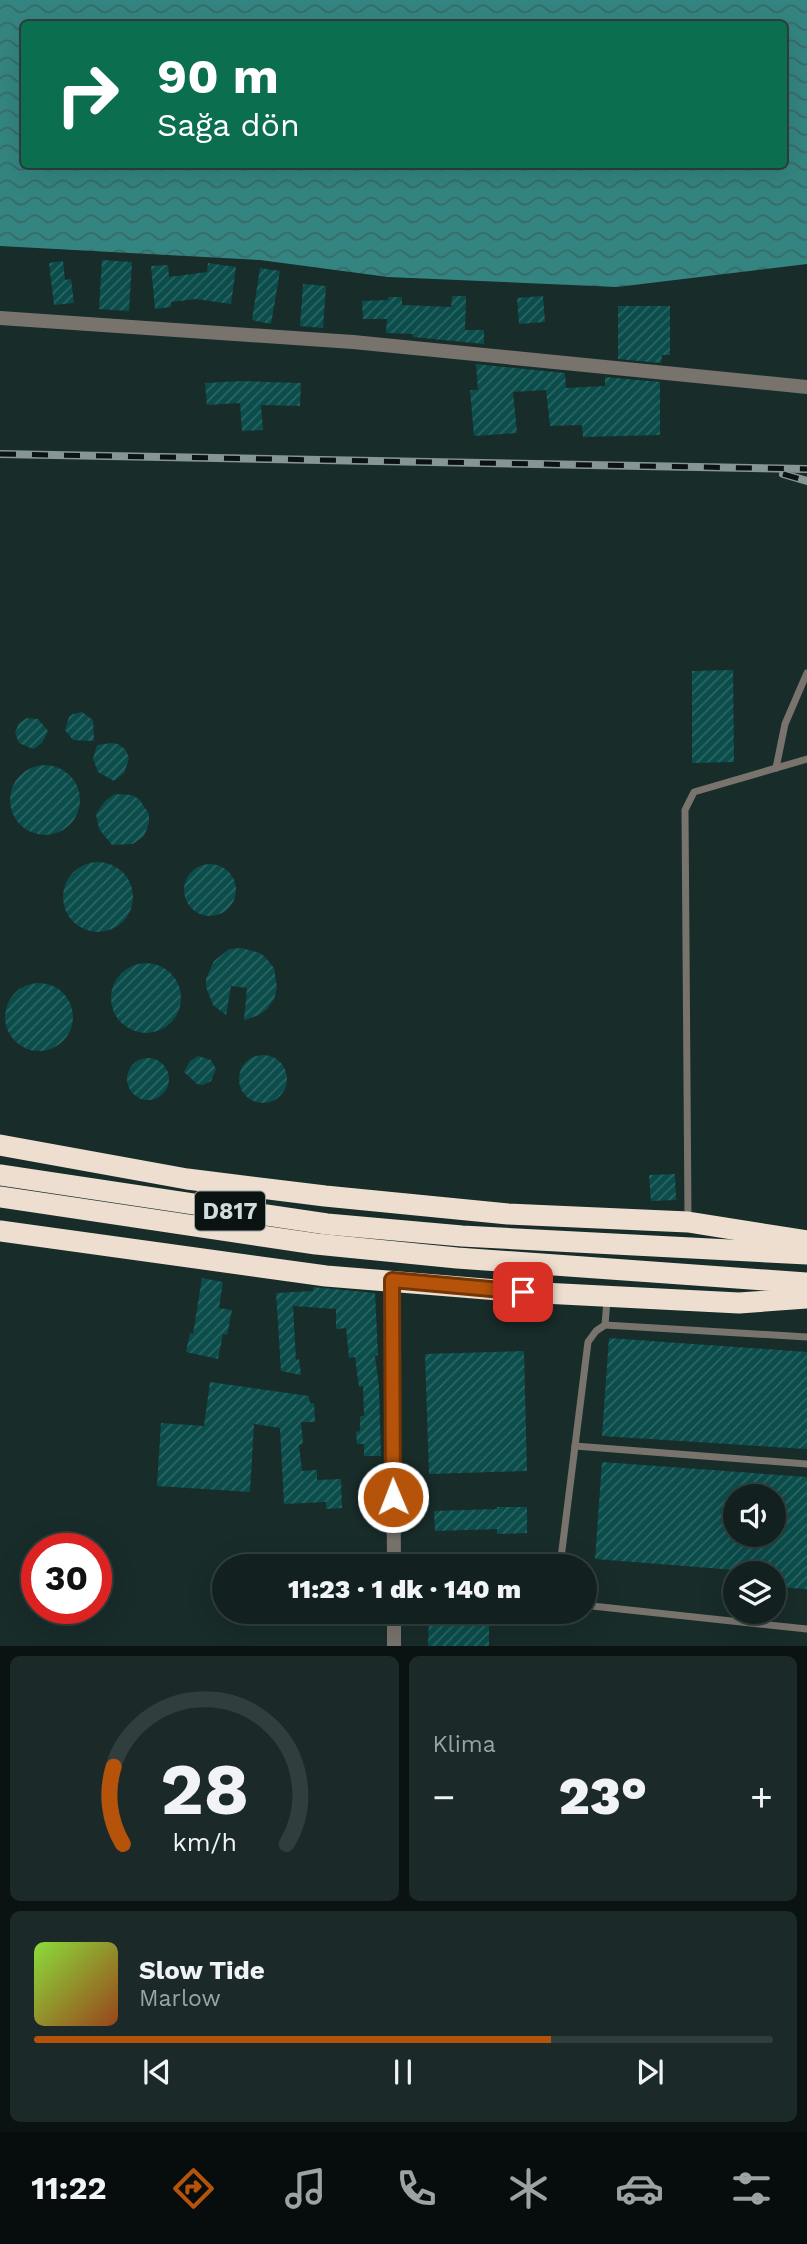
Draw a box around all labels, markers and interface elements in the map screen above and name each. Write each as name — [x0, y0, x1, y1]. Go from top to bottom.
text: 90 m — [157, 47, 279, 105]
icon: right — [42, 49, 133, 140]
text: Sağa dön — [157, 106, 300, 144]
road number: D817 — [195, 1192, 265, 1230]
pin — [493, 1262, 553, 1322]
icon: arrive — [504, 1273, 542, 1311]
position arrow — [356, 1460, 430, 1534]
map controls — [723, 1484, 786, 1624]
button: sound — [723, 1484, 786, 1547]
speed limit sign: 30 — [21, 1533, 112, 1624]
button: layers — [723, 1561, 786, 1624]
text: 11:23 · 1 dk · 140 m — [288, 1574, 521, 1604]
text: Klima — [433, 1731, 496, 1758]
text: 28 — [160, 1747, 249, 1833]
text: 23° — [558, 1766, 647, 1827]
text: − — [433, 1775, 455, 1819]
text: + — [750, 1775, 773, 1819]
text: km/h — [172, 1828, 236, 1857]
text: Slow Tide — [139, 1955, 265, 1985]
text: Marlow — [139, 1985, 221, 2012]
icon: previous — [138, 2053, 176, 2091]
icon: pause — [384, 2053, 422, 2091]
icon: next — [631, 2053, 669, 2091]
icon: directions — [169, 2164, 218, 2213]
icon: music — [281, 2164, 330, 2213]
icon: phone — [392, 2164, 441, 2213]
icon: climate — [504, 2164, 553, 2213]
icon: car — [615, 2164, 664, 2213]
icon: filters — [727, 2164, 776, 2213]
text: 11:22 — [31, 2169, 107, 2207]

